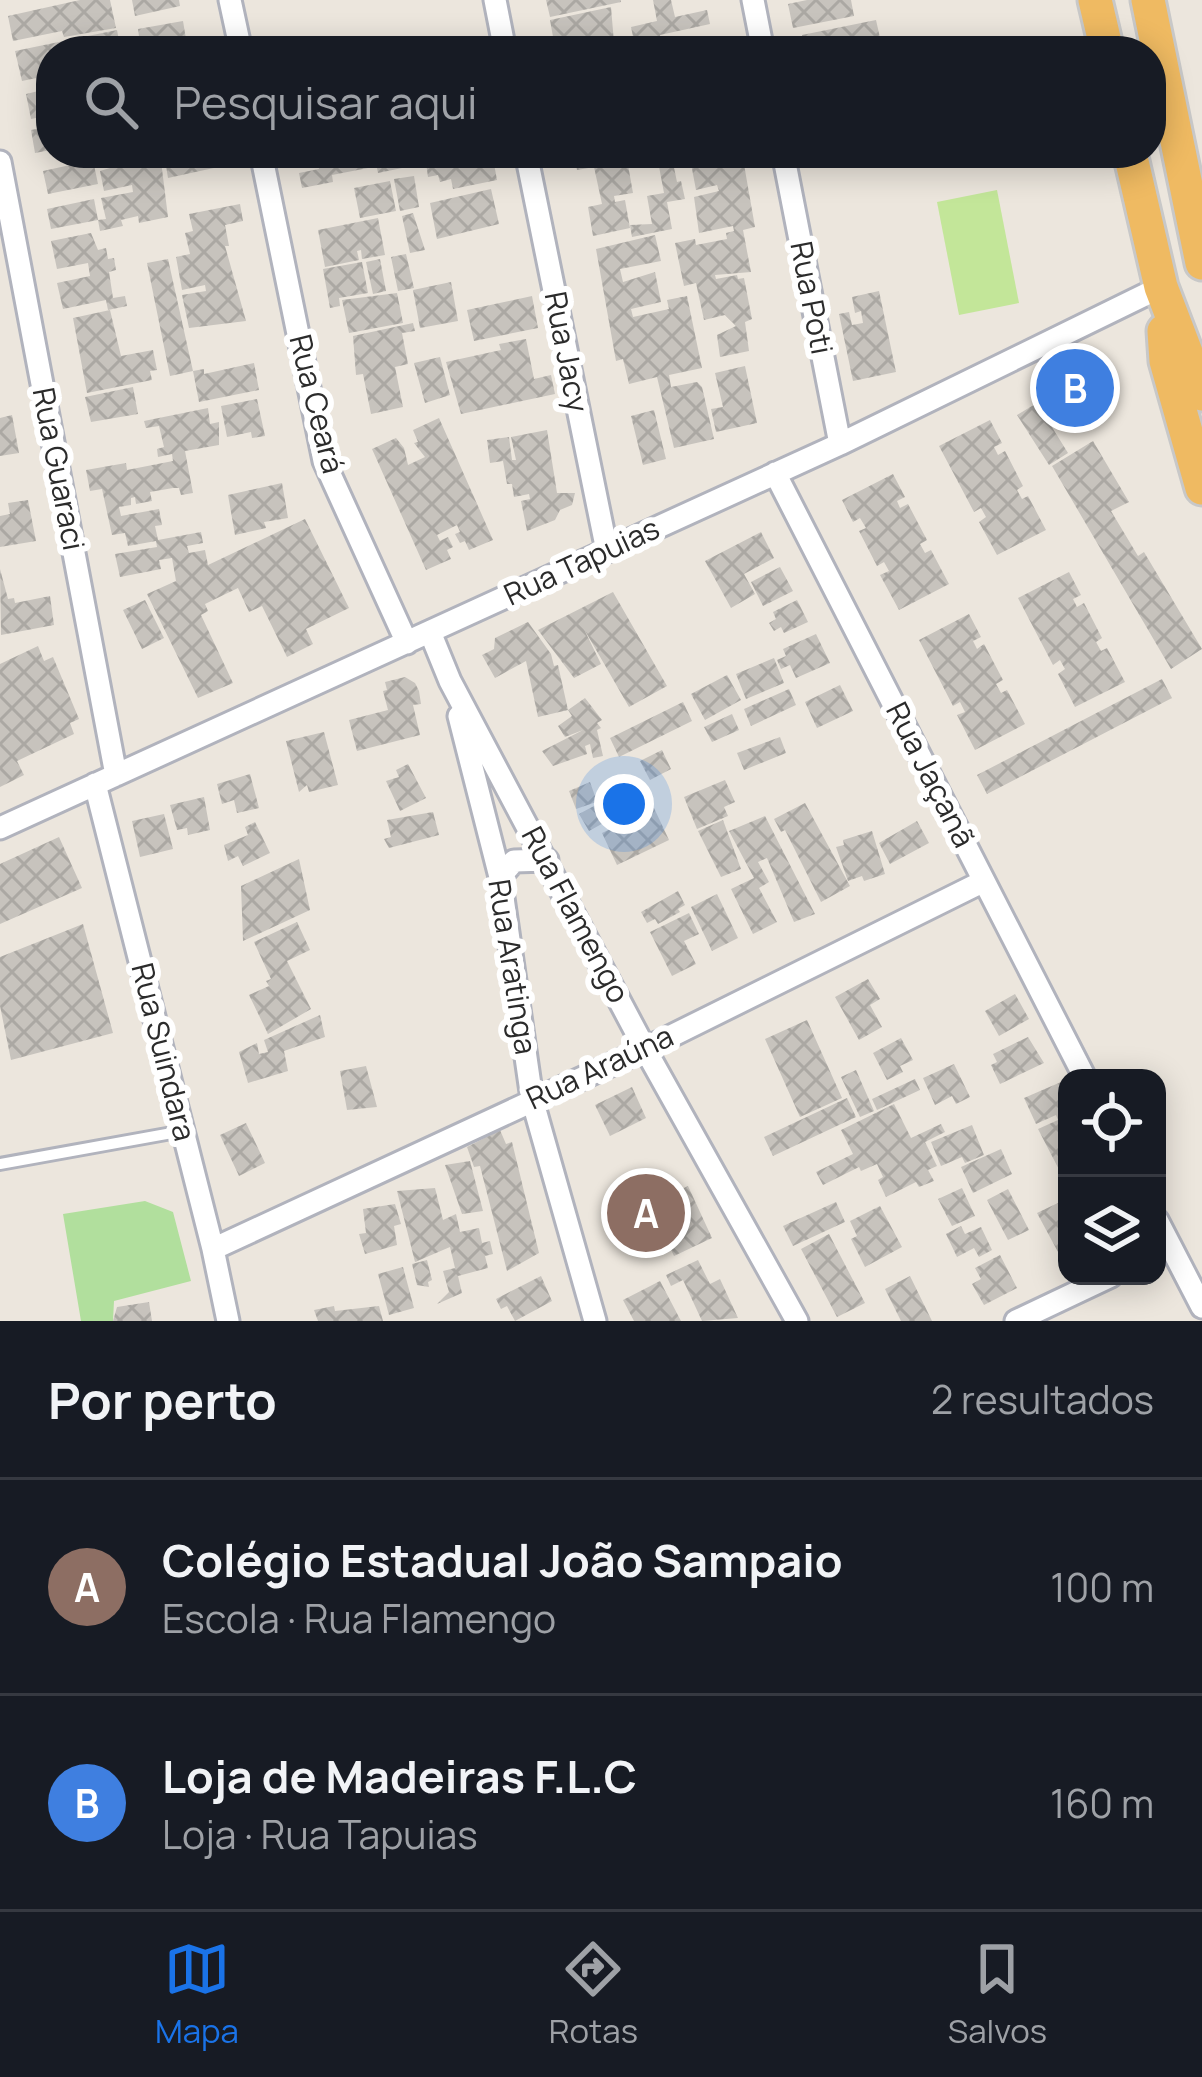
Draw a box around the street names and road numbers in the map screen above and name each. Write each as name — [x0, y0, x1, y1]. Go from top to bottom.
street label: Rua Poti — [781, 238, 843, 358]
street label: Rua Jacy — [536, 288, 599, 416]
street label: Rua Ceará — [280, 330, 354, 477]
street label: Rua Guaraci — [24, 384, 95, 554]
street label: Rua Tapuias — [497, 507, 666, 614]
street label: Rua Jaçanã — [877, 695, 985, 854]
street label: Rua Flamengo — [513, 819, 640, 1010]
street label: Rua Aratinga — [479, 876, 548, 1057]
street label: Rua Suindara — [123, 958, 206, 1145]
street label: Rua Araúna — [519, 1015, 679, 1119]

